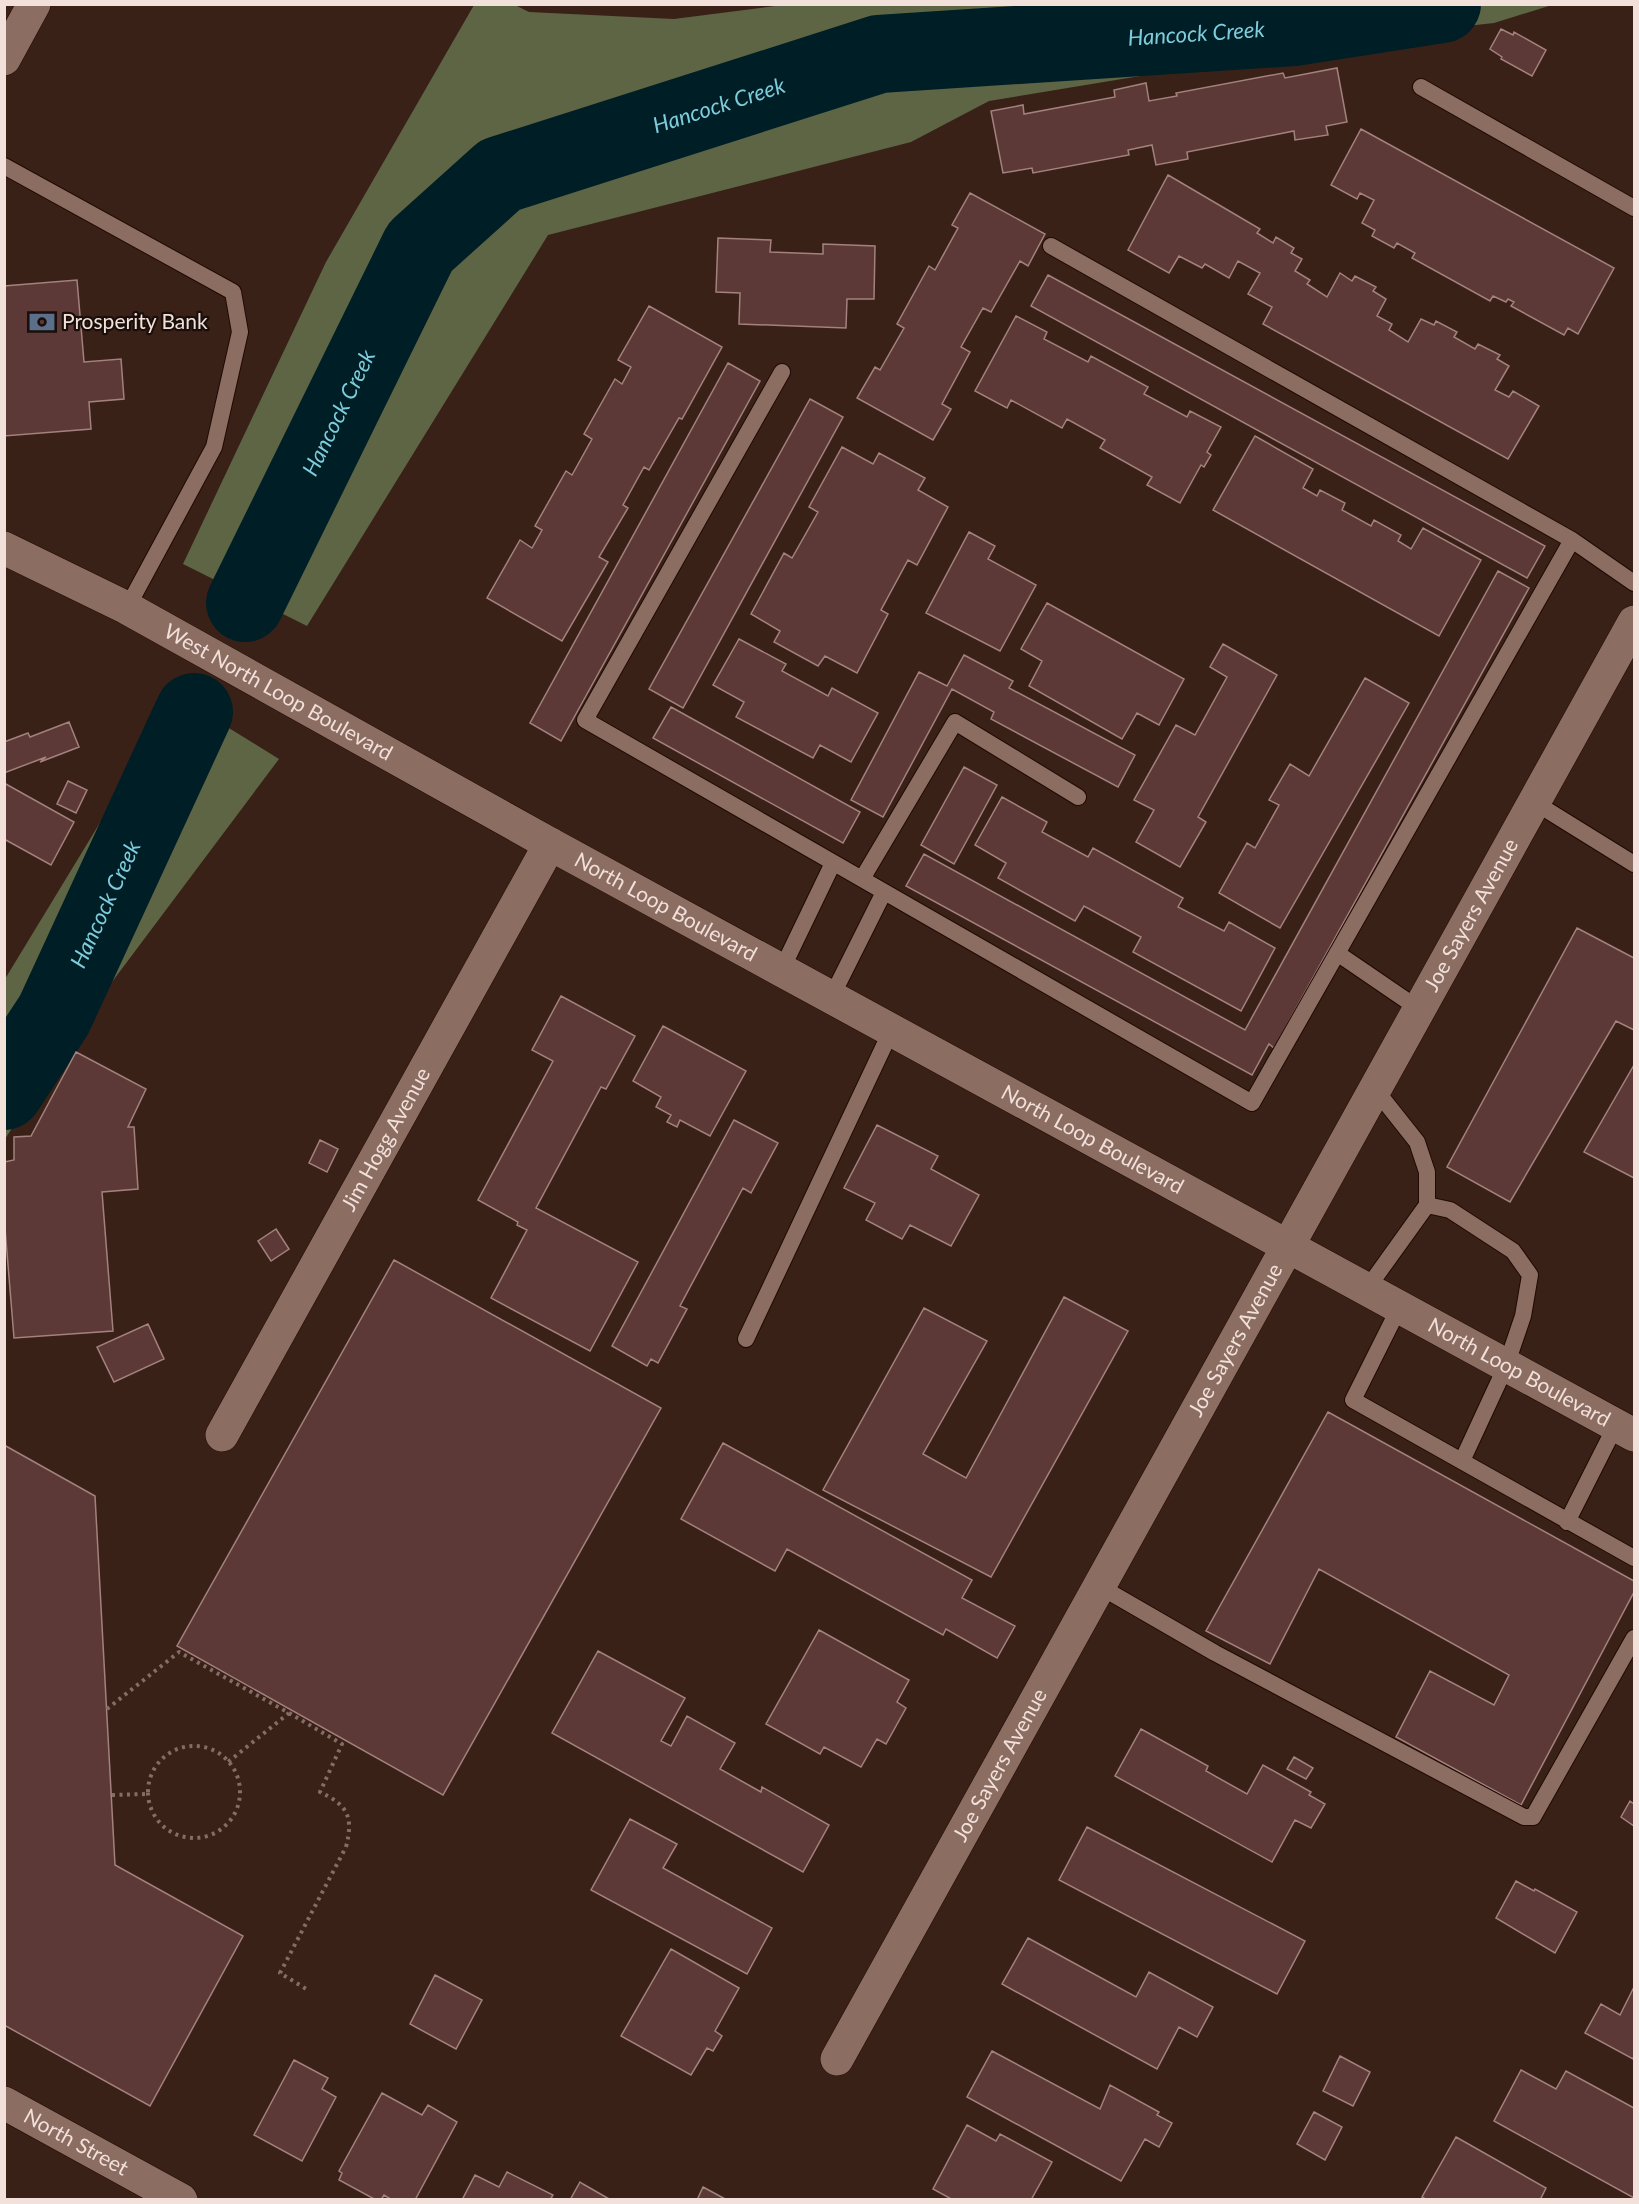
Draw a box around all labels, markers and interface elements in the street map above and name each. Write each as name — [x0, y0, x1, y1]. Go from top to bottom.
water label: Hancock Creek — [1127, 15, 1266, 51]
water label: Hancock Creek — [649, 71, 789, 138]
bank icon: Prosperity Bank — [27, 307, 57, 337]
place label: Prosperity Bank — [62, 308, 208, 333]
water label: Hancock Creek — [296, 344, 381, 480]
street label: West North Loop Boulevard — [160, 617, 398, 765]
street label: Joe Sayers Avenue — [1418, 834, 1522, 995]
water label: Hancock Creek — [64, 836, 146, 972]
street label: North Loop Boulevard — [571, 846, 762, 966]
street label: Jim Hogg Avenue — [335, 1063, 434, 1215]
street label: North Loop Boulevard — [998, 1079, 1189, 1198]
street label: Joe Sayers Avenue — [1182, 1259, 1287, 1420]
street label: North Loop Boulevard — [1424, 1311, 1615, 1431]
street label: Joe Sayers Avenue — [946, 1684, 1051, 1845]
street label: North Street — [20, 2102, 134, 2180]

